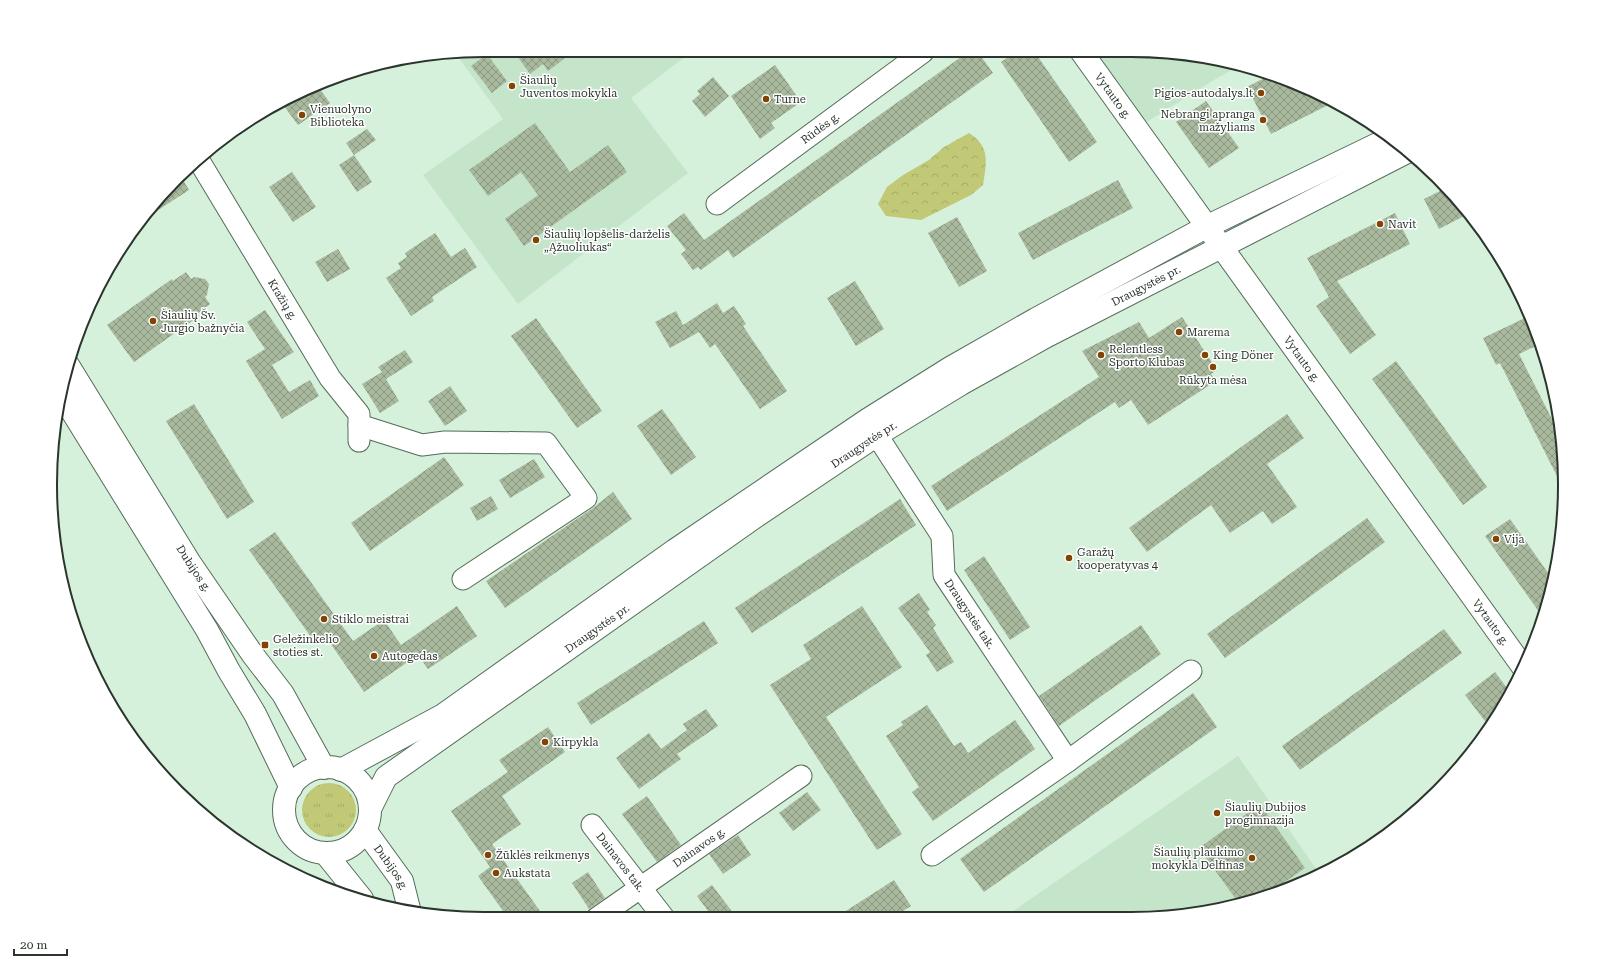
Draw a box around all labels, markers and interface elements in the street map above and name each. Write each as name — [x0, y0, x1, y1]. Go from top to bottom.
street label: Vytauto g. — [1092, 71, 1134, 122]
place label: Šiaulių Juventos mokykla — [520, 73, 617, 100]
marker: Šiaulių Juventos mokykla — [507, 81, 517, 91]
place label: Pigios-autodalys.lt — [1154, 87, 1253, 100]
marker: Pigios-autodalys.lt — [1256, 88, 1266, 98]
place label: Turne — [774, 93, 806, 106]
marker: Turne — [761, 94, 771, 104]
place label: Vienuolyno Biblioteka — [310, 103, 372, 129]
place label: Nebrangi apranga mažyliams — [1161, 108, 1255, 134]
marker: Vienuolyno Biblioteka — [297, 110, 307, 120]
street label: Rūdės g. — [799, 110, 842, 147]
marker: Nebrangi apranga mažyliams — [1258, 115, 1268, 125]
place label: Navit — [1388, 218, 1416, 231]
marker: Navit — [1375, 219, 1385, 229]
place label: Šiaulių lopšelis-darželis „Ąžuoliukas“ — [544, 227, 670, 254]
marker: Šiaulių lopšelis-darželis „Ąžuoliukas“ — [531, 235, 541, 245]
street label: Draugystės pr. — [1109, 263, 1183, 309]
street label: Kražių g. — [265, 277, 300, 323]
place label: Šiaulių Šv. Jurgio bažnyčia — [161, 308, 245, 335]
marker: Šiaulių Šv. Jurgio bažnyčia — [148, 316, 158, 326]
place label: Marema — [1187, 326, 1230, 339]
marker: Marema — [1174, 327, 1184, 337]
street label: Vytauto g. — [1281, 334, 1322, 385]
place label: Relentless Sporto Klubas — [1109, 343, 1184, 369]
place label: King Döner — [1213, 349, 1274, 362]
marker: Relentless Sporto Klubas — [1096, 350, 1106, 360]
marker: King Döner — [1200, 350, 1210, 360]
marker: Rūkyta mėsa — [1208, 362, 1218, 372]
place label: Rūkyta mėsa — [1179, 374, 1247, 387]
street label: Draugystės pr. — [829, 418, 899, 471]
place label: Vija — [1504, 533, 1524, 546]
marker: Vija — [1491, 534, 1501, 544]
street label: Dubijos g. — [174, 543, 214, 594]
place label: Garažų kooperatyvas 4 — [1077, 546, 1159, 572]
marker: Garažų kooperatyvas 4 — [1064, 553, 1074, 563]
street label: Draugystės tak. — [941, 577, 998, 652]
street label: Vytauto g. — [1470, 597, 1511, 648]
street label: Draugystės pr. — [563, 601, 632, 656]
place label: Stiklo meistrai — [332, 613, 409, 626]
marker: Stiklo meistrai — [319, 614, 329, 624]
place label: Geležinkelio stoties st. — [273, 633, 339, 659]
marker: Geležinkelio stoties st. — [260, 640, 270, 650]
place label: Autogedas — [382, 650, 437, 663]
marker: Autogedas — [369, 651, 379, 661]
place label: Kirpykla — [553, 736, 599, 749]
marker: Kirpykla — [540, 737, 550, 747]
place label: Šiaulių Dubijos progimnazija — [1225, 800, 1306, 827]
marker: Šiaulių Dubijos progimnazija — [1212, 808, 1222, 818]
street label: Dainavos g. — [671, 825, 728, 870]
street label: Dainavos tak. — [593, 830, 648, 895]
street label: Dubijos g. — [371, 842, 410, 892]
place label: Šiaulių plaukimo mokykla Delfinas — [1151, 845, 1244, 872]
place label: Žūklės reikmenys — [496, 848, 589, 862]
marker: Žūklės reikmenys — [483, 850, 493, 860]
marker: Šiaulių plaukimo mokykla Delfinas — [1247, 853, 1257, 863]
place label: Aukstata — [504, 867, 550, 880]
marker: Aukstata — [491, 868, 501, 878]
scale bar — [14, 931, 67, 957]
text: 20 m — [20, 938, 47, 952]

